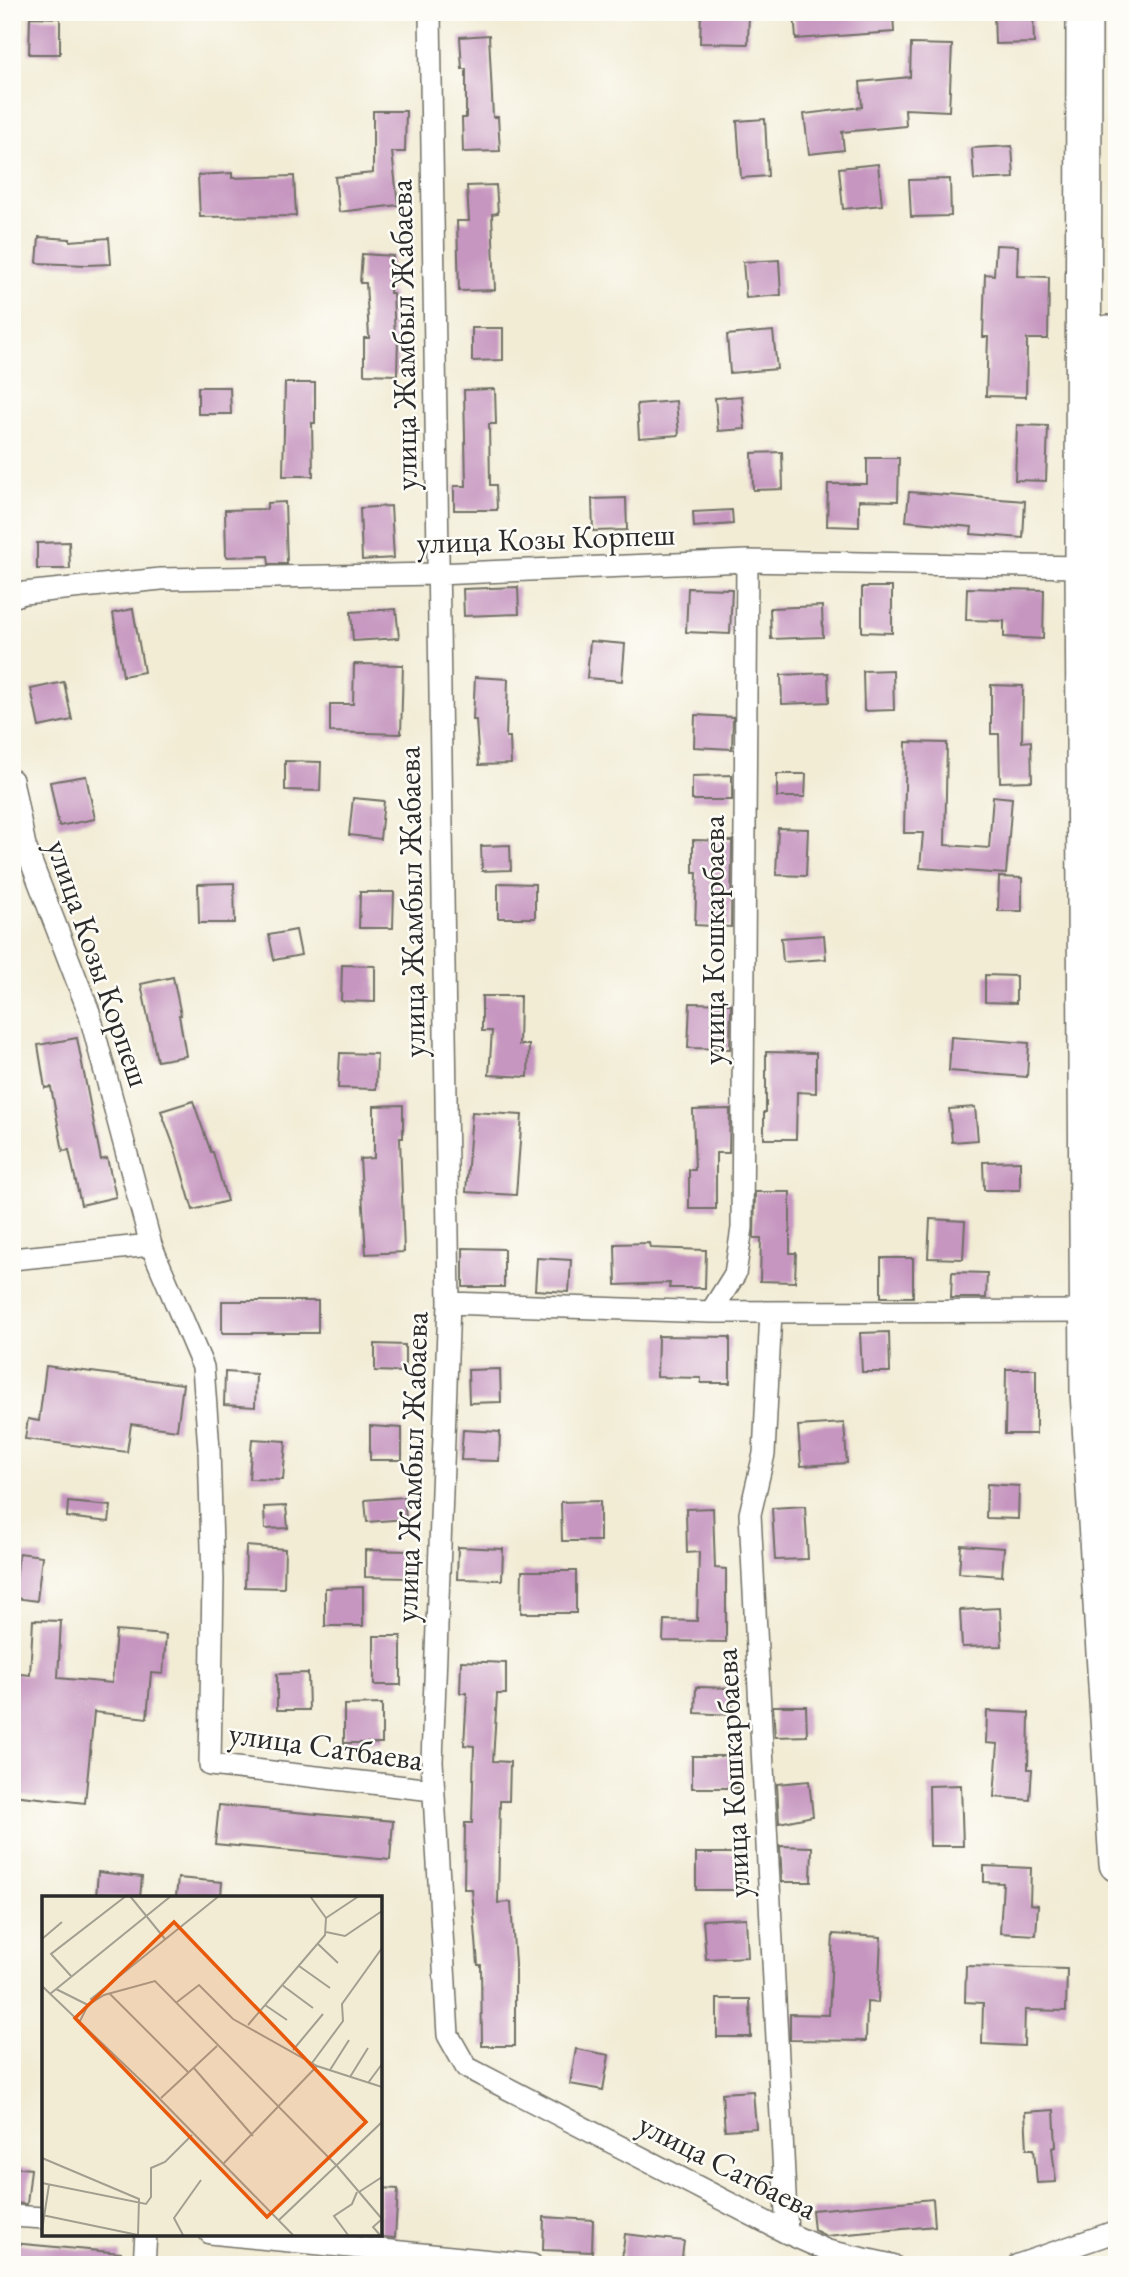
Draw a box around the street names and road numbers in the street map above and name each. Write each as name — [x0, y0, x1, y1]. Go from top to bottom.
street label: улица Жамбыл Жабаева — [379, 179, 427, 491]
street label: улица Козы Корпеш — [416, 512, 676, 564]
street label: улица Жамбыл Жабаева — [387, 746, 435, 1058]
street label: улица Кошкарбаева — [692, 815, 734, 1065]
street label: улица Козы Корпеш — [37, 834, 161, 1092]
street label: улица Жамбыл Жабаева — [385, 1310, 437, 1623]
street label: улица Кошкарбаева — [704, 1647, 760, 1899]
street label: улица Сатбаева — [226, 1712, 426, 1780]
street label: улица Сатбаева — [631, 2103, 825, 2229]

